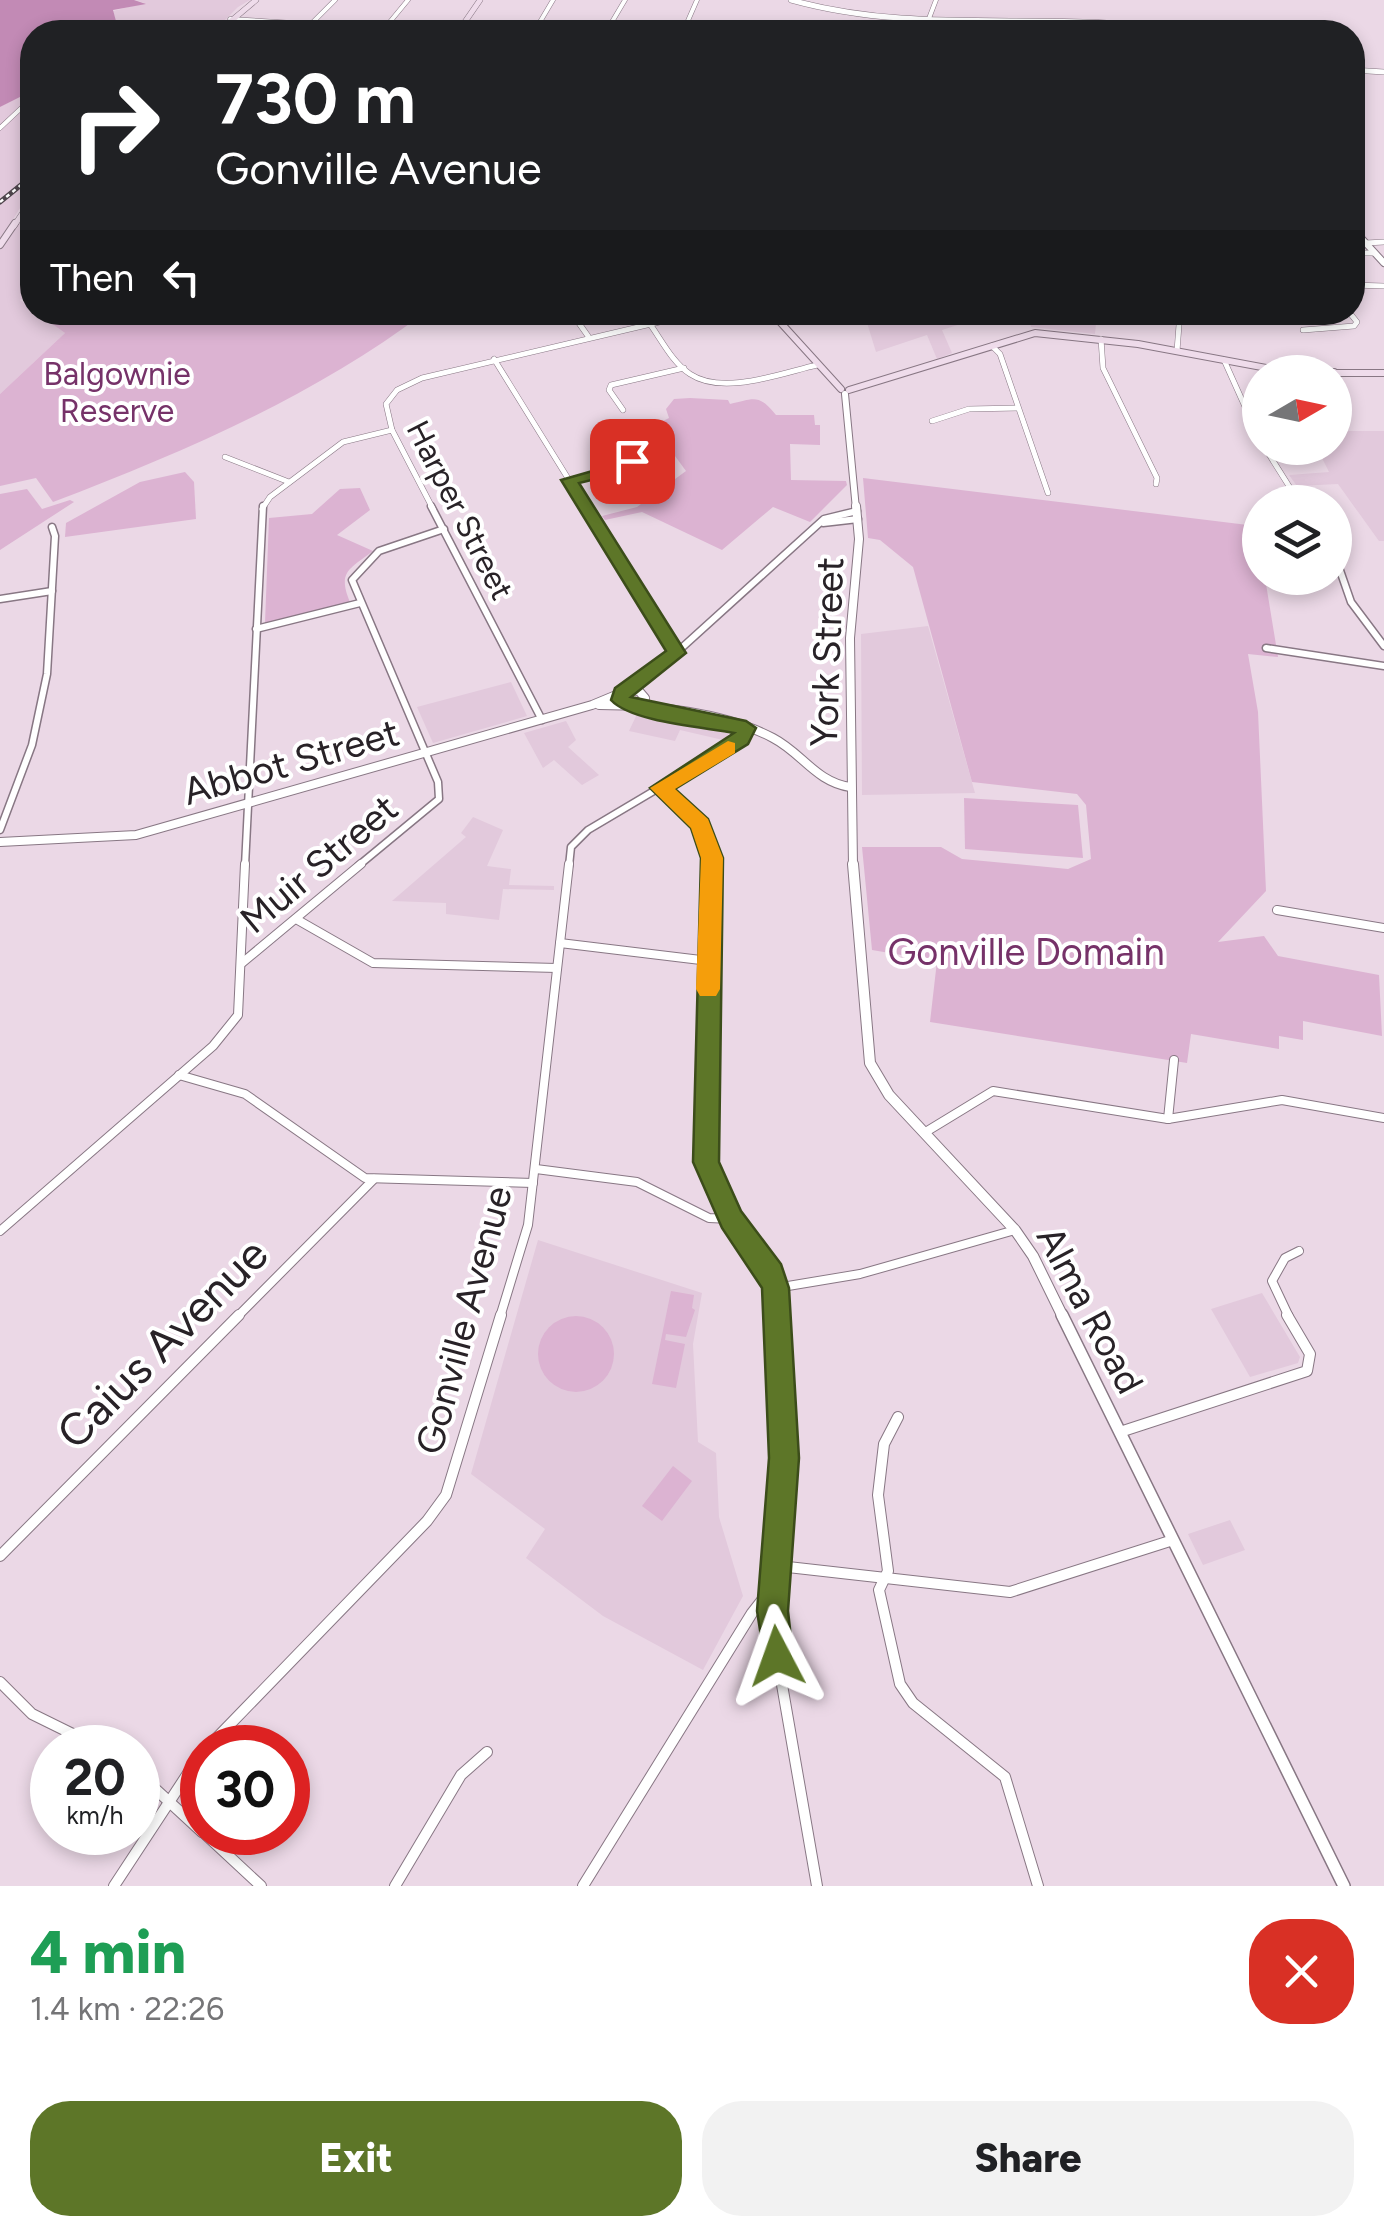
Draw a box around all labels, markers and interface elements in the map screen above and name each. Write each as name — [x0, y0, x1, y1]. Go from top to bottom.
text: 730 m — [215, 56, 416, 141]
icon: right — [50, 60, 180, 190]
text: Gonville Avenue — [215, 141, 542, 195]
icon: left — [154, 250, 209, 305]
text: Then — [50, 255, 134, 301]
park label: Balgownie Reserve — [43, 355, 191, 430]
north arrow — [1242, 355, 1352, 465]
map controls — [1242, 355, 1352, 595]
street label: Harper Street — [399, 414, 521, 606]
pin — [590, 419, 675, 504]
icon: arrive — [605, 434, 660, 489]
button: layers — [1242, 485, 1352, 595]
street label: York Street — [801, 556, 853, 748]
street label: Abbot Street — [178, 709, 404, 815]
street label: Muir Street — [231, 785, 407, 943]
park label: Gonville Domain — [887, 929, 1165, 975]
street label: Gonville Avenue — [406, 1181, 522, 1459]
street label: Alma Road — [1027, 1219, 1153, 1401]
street label: Caius Avenue — [46, 1227, 278, 1459]
position arrow — [725, 1604, 829, 1708]
speed limit sign: 30 — [180, 1725, 310, 1855]
text: 20 — [64, 1747, 126, 1808]
text: km/h — [66, 1800, 124, 1830]
text: 4 min — [30, 1916, 186, 1988]
button: close — [1249, 1919, 1354, 2024]
text: 1.4 km · 22:26 — [30, 1990, 224, 2028]
button: Exit — [30, 2101, 682, 2216]
button: Share — [702, 2101, 1354, 2216]

